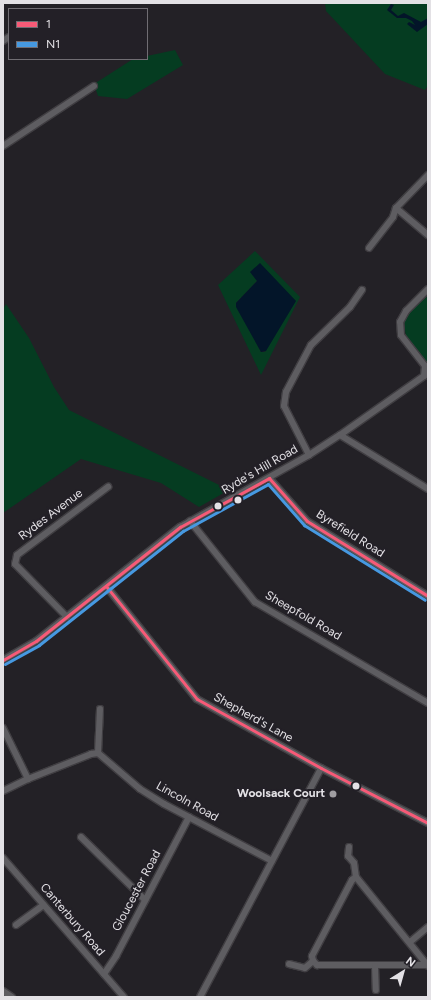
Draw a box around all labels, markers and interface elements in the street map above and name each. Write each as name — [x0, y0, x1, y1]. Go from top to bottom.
legend — [8, 8, 148, 60]
text: 1 — [46, 17, 51, 31]
text: N1 — [46, 37, 60, 51]
street label: Ryde's Hill Road — [219, 442, 301, 498]
street label: Rydes Avenue — [16, 486, 86, 544]
unlabelled marker — [233, 495, 243, 505]
unlabelled marker — [213, 501, 223, 511]
street label: Byrefield Road — [313, 507, 387, 561]
street label: Sheepfold Road — [262, 588, 344, 644]
street label: Shepherd's Lane — [211, 690, 295, 746]
street label: Lincoln Road — [153, 779, 221, 825]
unlabelled marker — [351, 781, 361, 791]
place label: Woolsack Court — [237, 787, 325, 801]
marker: Woolsack Court — [328, 789, 338, 799]
street label: Gloucester Road — [110, 848, 164, 934]
street label: Canterbury Road — [37, 881, 107, 959]
north arrow — [383, 952, 423, 992]
text: N — [403, 954, 418, 970]

